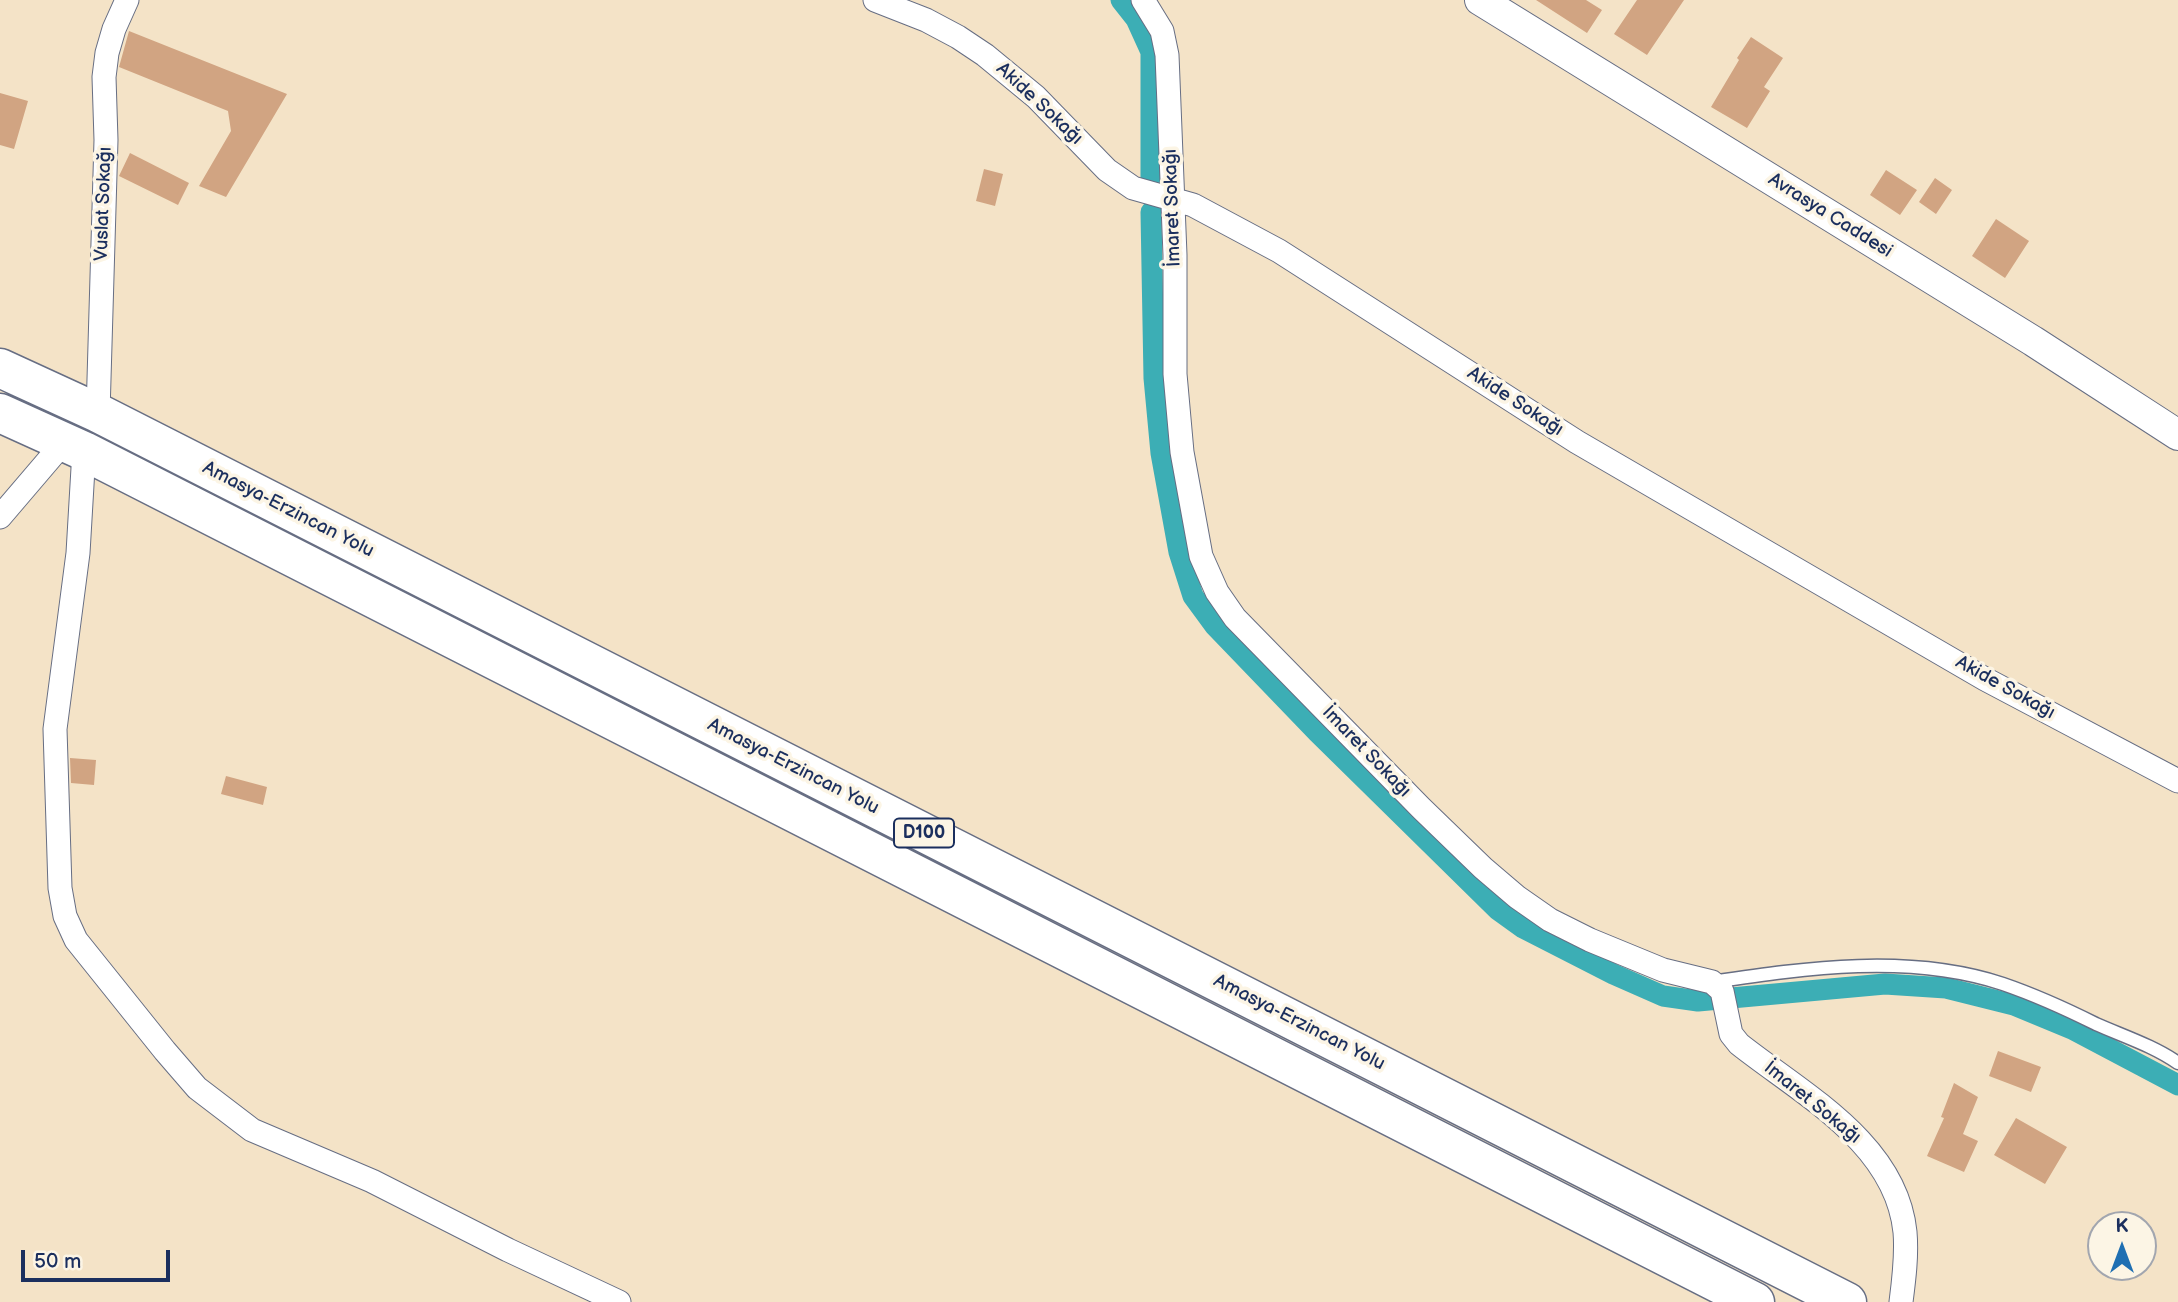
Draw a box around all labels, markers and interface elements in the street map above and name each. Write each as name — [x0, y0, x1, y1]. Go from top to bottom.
street label: Akide Sokağı — [991, 58, 1087, 150]
street label: Vuslat Sokağı — [91, 147, 117, 261]
street label: İmaret Sokağı — [1160, 149, 1186, 267]
street label: Avrasya Caddesi — [1764, 169, 1896, 263]
street label: Akide Sokağı — [1463, 362, 1567, 442]
street label: Amasya-Erzincan Yolu — [199, 457, 377, 563]
street label: Akide Sokağı — [1951, 651, 2059, 725]
street label: İmaret Sokağı — [1317, 702, 1415, 802]
street label: Amasya-Erzincan Yolu — [704, 714, 882, 820]
road number: D100 — [894, 818, 954, 848]
street label: Amasya-Erzincan Yolu — [1210, 970, 1388, 1076]
street label: İmaret Sokağı — [1759, 1057, 1865, 1149]
north arrow — [2087, 1211, 2157, 1281]
text: K — [2116, 1215, 2128, 1238]
scale bar — [24, 1236, 173, 1280]
text: 50 m — [34, 1249, 81, 1274]

